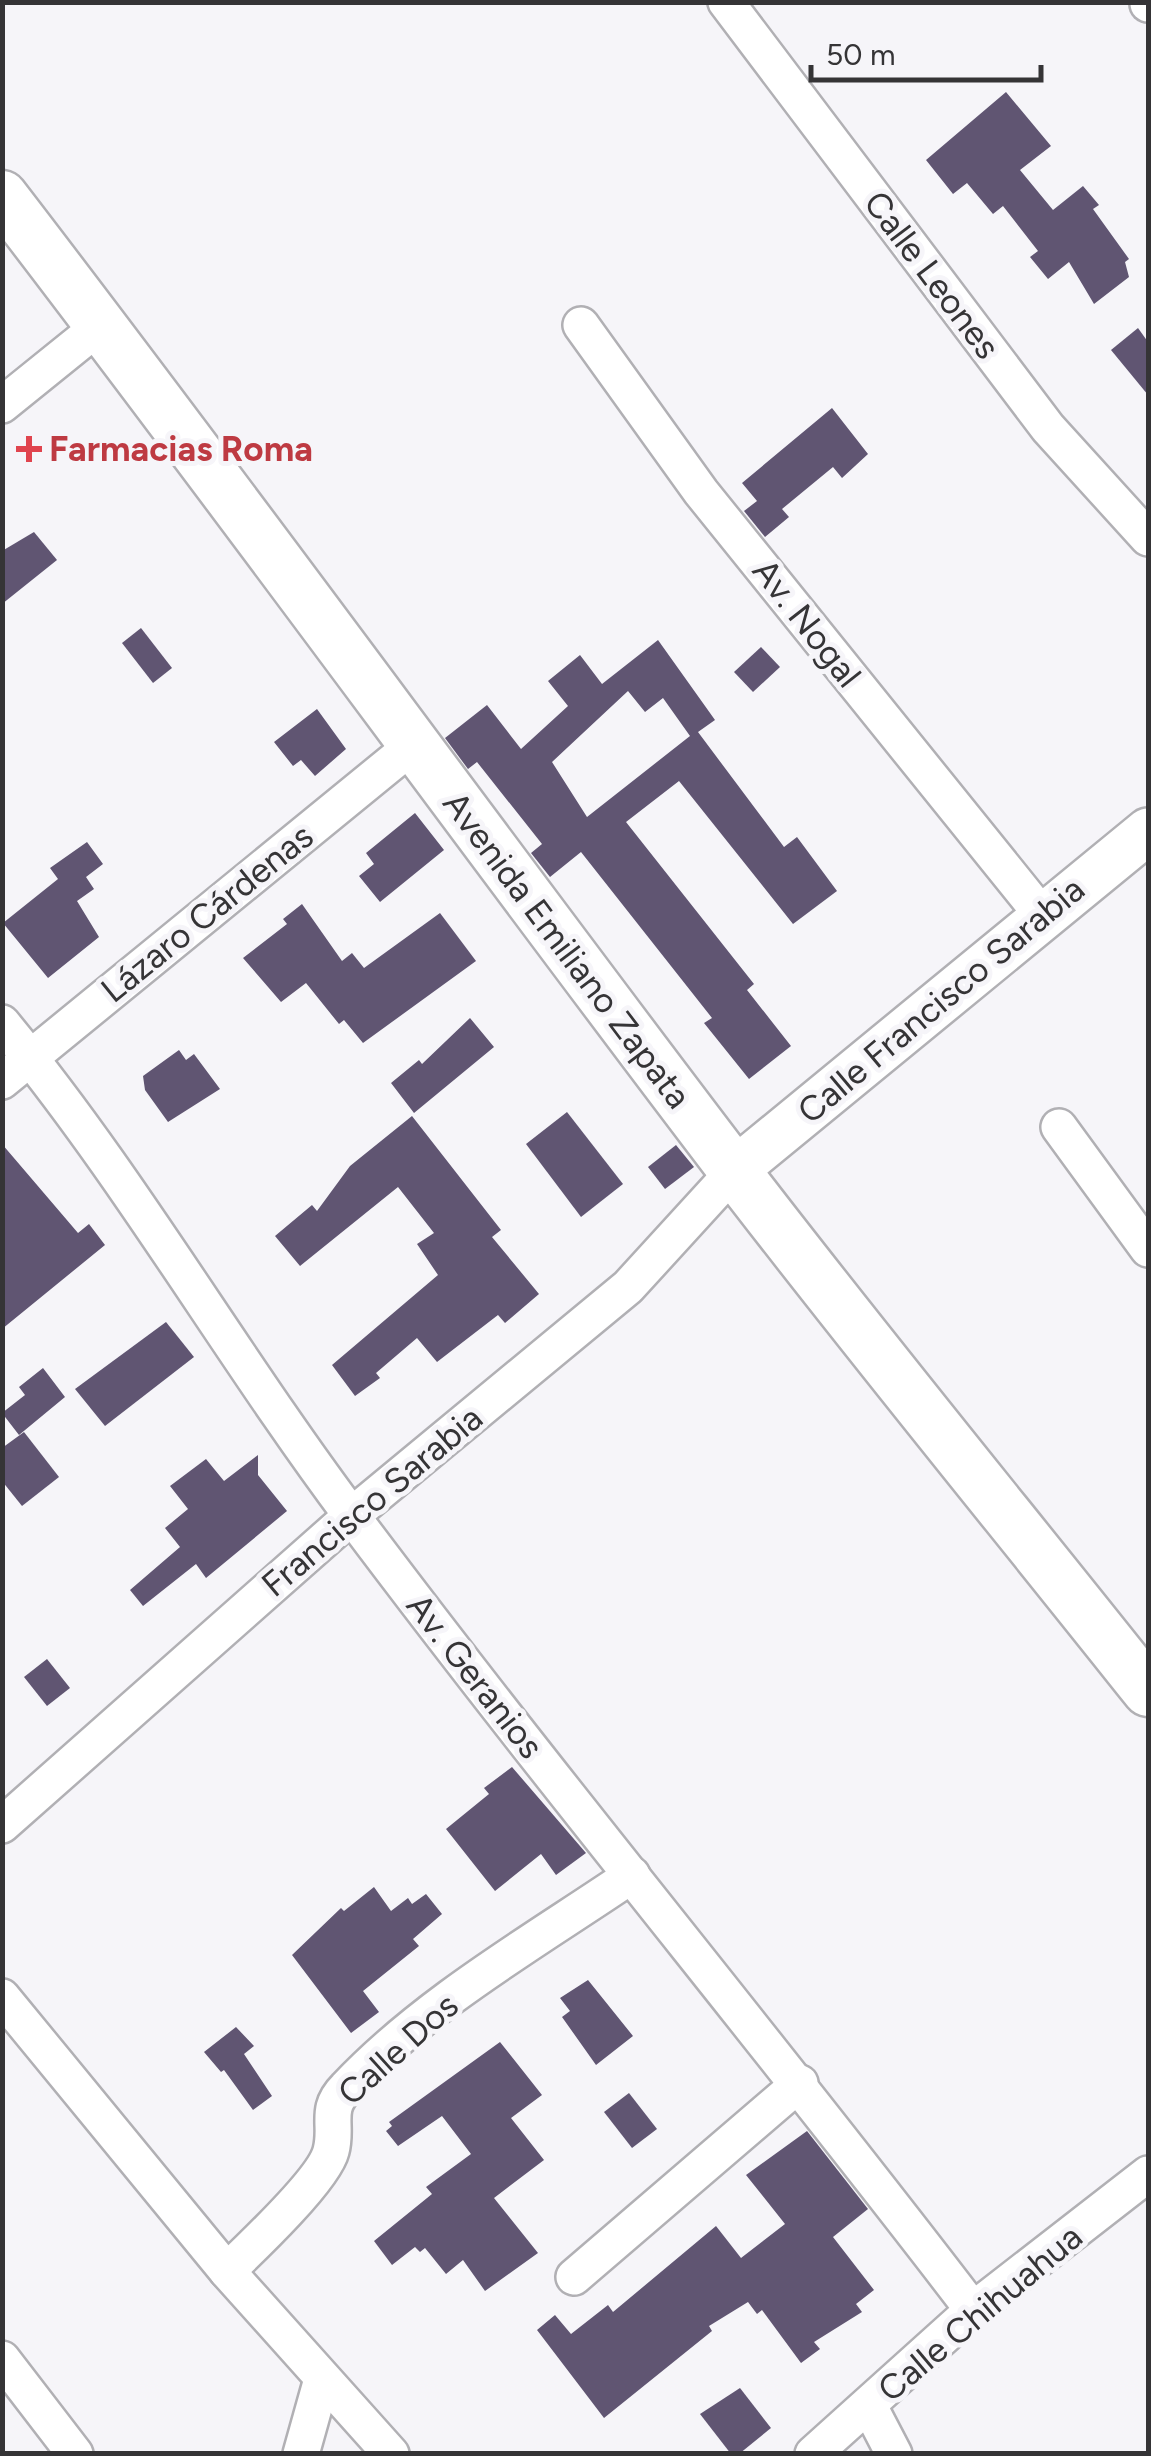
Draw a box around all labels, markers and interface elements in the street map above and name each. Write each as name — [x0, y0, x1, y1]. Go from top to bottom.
scale bar — [811, 20, 1041, 82]
text: 50 m — [826, 36, 895, 73]
street label: Calle Leones — [855, 183, 1009, 367]
place label: Farmacias Roma — [49, 428, 313, 470]
marker: Farmacias Roma — [18, 438, 40, 460]
street label: Av. Nogal — [744, 551, 870, 695]
street label: Avenida Emiliano Zapata — [434, 783, 700, 1117]
street label: Lázaro Cárdenas — [93, 815, 321, 1011]
street label: Calle Francisco Sarabia — [789, 868, 1093, 1132]
street label: Francisco Sarabia — [253, 1397, 491, 1605]
street label: Av. Geranios — [398, 1585, 552, 1767]
street label: Calle Dos — [329, 1984, 467, 2114]
street label: Calle Chihuahua — [870, 2216, 1090, 2410]

